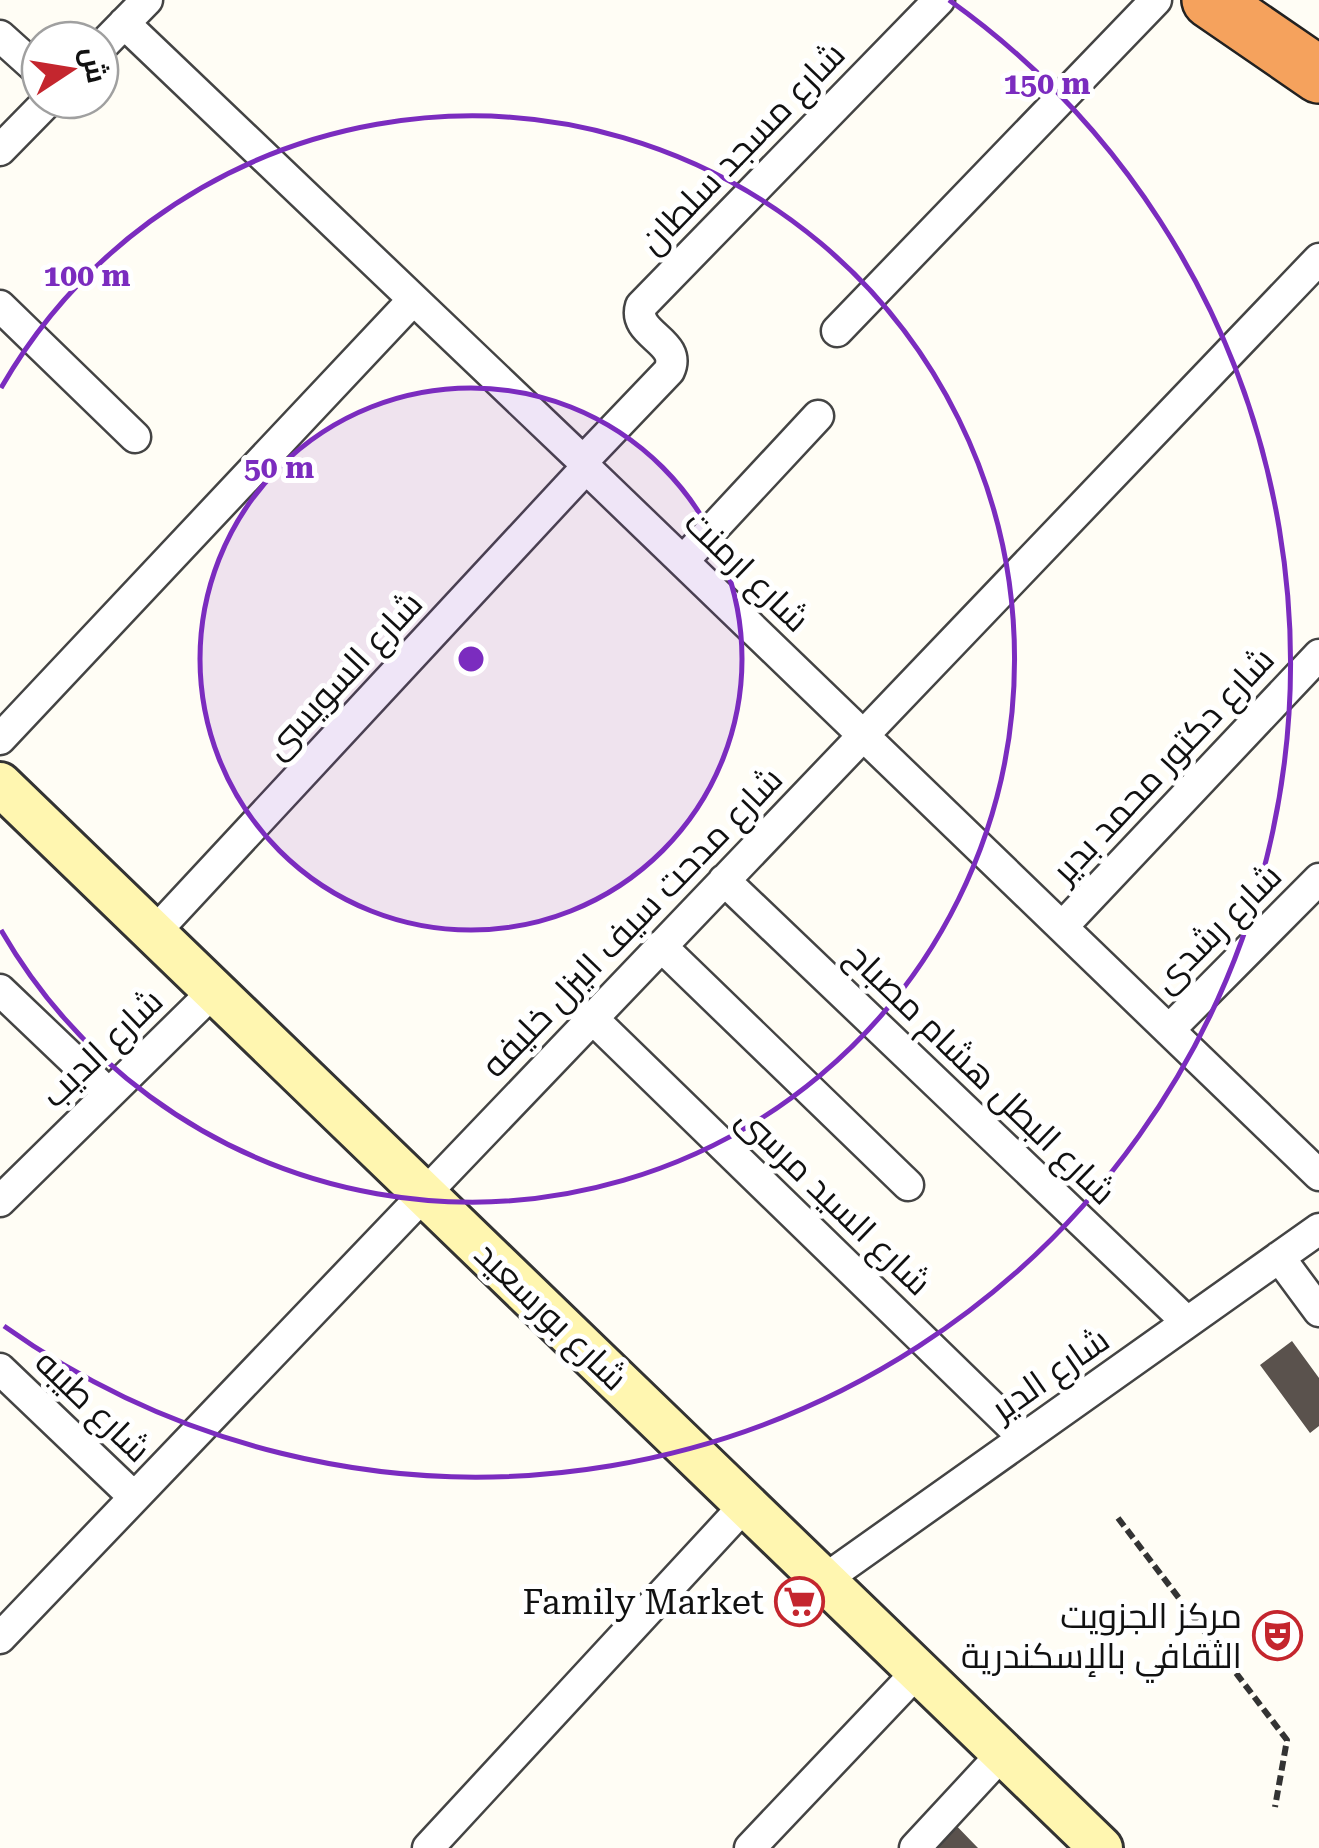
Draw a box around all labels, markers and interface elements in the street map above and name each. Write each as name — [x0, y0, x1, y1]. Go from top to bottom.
north arrow — [20, 20, 120, 120]
street label: شارع مسجد سلطان — [631, 34, 855, 264]
text: ش — [74, 44, 114, 86]
text: 150 m — [1004, 66, 1091, 101]
text: 100 m — [44, 258, 131, 293]
text: 50 m — [244, 450, 314, 485]
street label: شارع ارمنت — [675, 502, 817, 642]
street label: شارع السويسى — [256, 583, 432, 769]
street label: شارع دكتور محمد بدير — [1042, 639, 1284, 894]
centre of rings — [453, 641, 489, 677]
street label: شارع مدحت سيف اليزل خليفه — [474, 759, 793, 1087]
street label: شارع رشدى — [1145, 856, 1292, 1003]
street label: شارع البطل هشام مصباح — [836, 935, 1124, 1216]
street label: شارع الديب — [33, 981, 173, 1117]
street label: شارع السيد مرسى — [727, 1099, 939, 1305]
street label: شارع بورسعيد — [465, 1234, 635, 1401]
street label: شارع الدير — [982, 1319, 1118, 1432]
street label: شارع طيبه — [25, 1342, 158, 1472]
supermarket icon: Family Market — [773, 1576, 825, 1628]
place label: Family Market — [523, 1582, 764, 1623]
place label: مركز الجزويت الثقافي بالإسكندرية — [961, 1596, 1242, 1683]
theatre icon: مركز الجزويت الثقافي بالإسكندرية — [1251, 1610, 1303, 1662]

